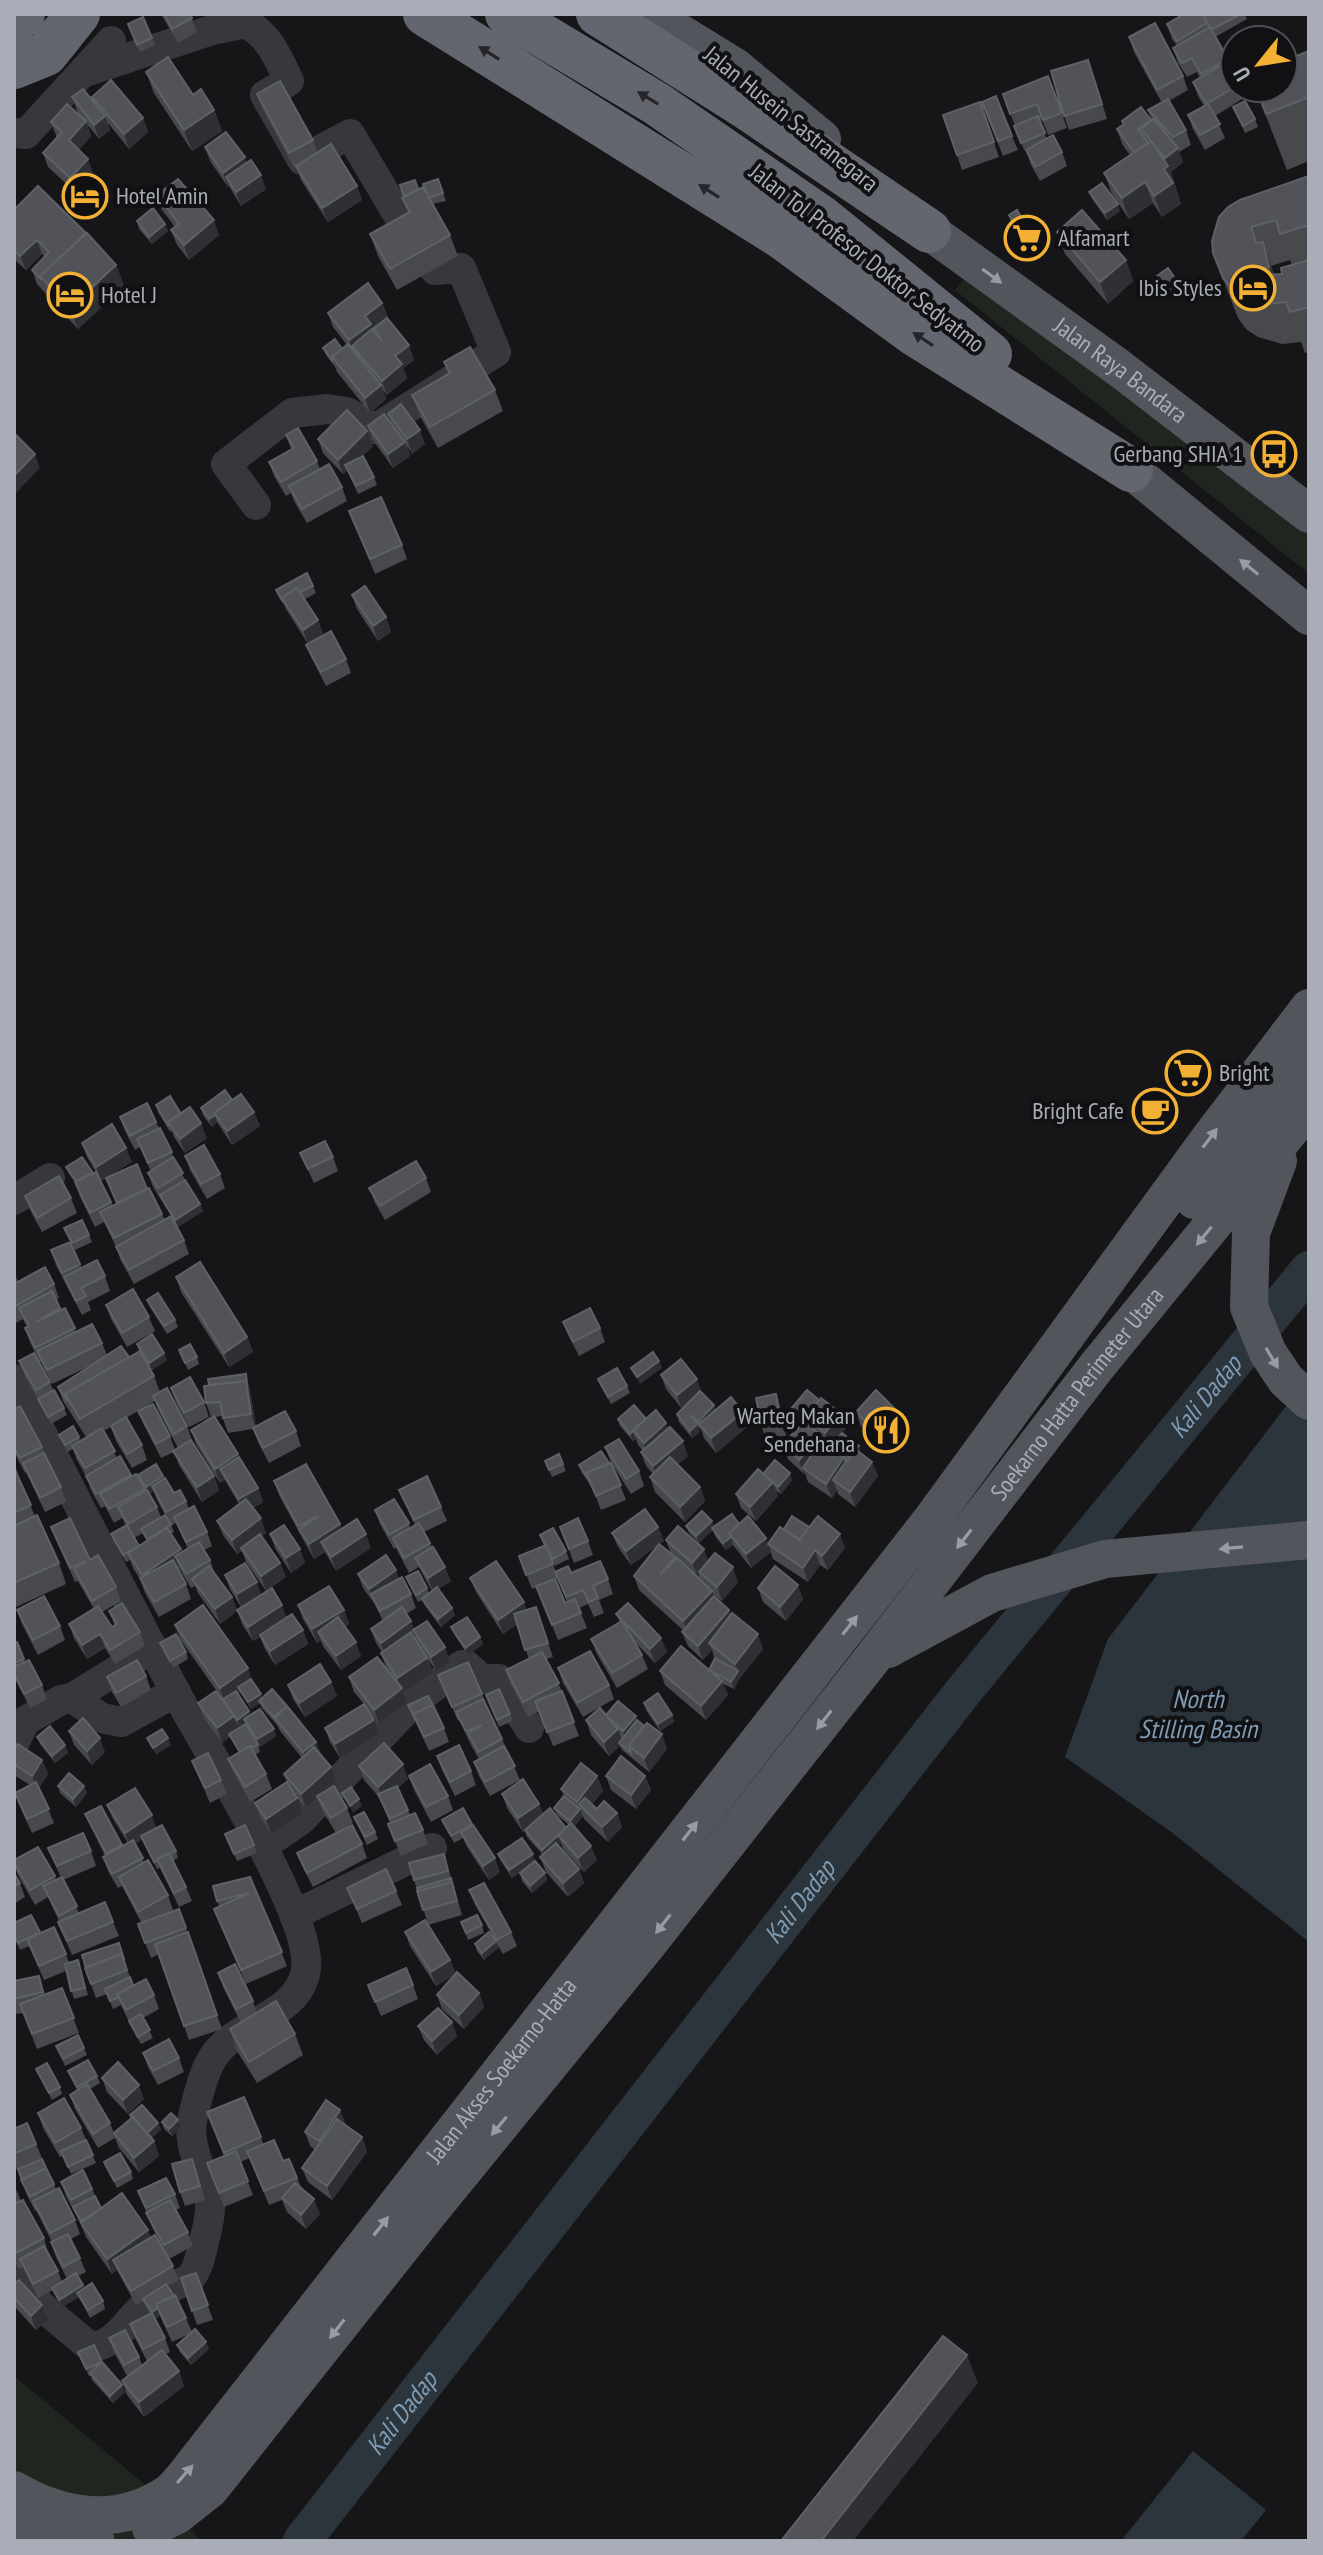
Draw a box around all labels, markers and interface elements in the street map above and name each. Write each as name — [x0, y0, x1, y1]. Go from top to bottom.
north arrow — [1219, 24, 1299, 104]
street label: Jalan Husein Sastranegara — [697, 38, 885, 198]
one-way arrow — [478, 46, 500, 60]
text: U — [1227, 62, 1257, 86]
one-way arrow — [637, 92, 659, 106]
street label: Jalan Tol Profesor Doktor Sedyatmo — [743, 155, 991, 359]
hotel icon: Hotel Amin — [61, 172, 109, 220]
place label: Hotel Amin — [116, 180, 208, 211]
one-way arrow — [698, 184, 720, 198]
supermarket icon: Alfamart — [1003, 214, 1051, 262]
place label: Alfamart — [1058, 222, 1130, 253]
hotel icon: Ibis Styles — [1229, 264, 1277, 312]
one-way arrow — [981, 268, 1003, 284]
hotel icon: Hotel J — [46, 271, 94, 319]
place label: Ibis Styles — [1138, 272, 1222, 303]
place label: Hotel J — [101, 279, 157, 310]
street label: Jalan Raya Bandara — [1047, 309, 1194, 430]
one-way arrow — [912, 332, 934, 346]
bus stop icon: Gerbang SHIA 1 — [1250, 430, 1298, 478]
place label: Gerbang SHIA 1 — [1114, 438, 1243, 469]
one-way arrow — [1238, 558, 1259, 575]
supermarket icon: Bright — [1164, 1049, 1212, 1097]
place label: Bright — [1219, 1057, 1270, 1088]
cafe icon: Bright Cafe — [1131, 1087, 1179, 1135]
place label: Bright Cafe — [1032, 1095, 1124, 1126]
one-way arrow — [1202, 1127, 1217, 1148]
one-way arrow — [1196, 1226, 1213, 1246]
street label: Soekarno Hatta Perimeter Utara — [983, 1281, 1170, 1506]
water label: Kali Dadap — [1161, 1347, 1249, 1444]
one-way arrow — [1265, 1347, 1279, 1369]
place label: Warteg Makan Sendehana — [737, 1400, 855, 1459]
restaurant icon: Warteg Makan Sendehana — [862, 1406, 910, 1454]
one-way arrow — [957, 1529, 973, 1549]
one-way arrow — [1218, 1541, 1243, 1554]
one-way arrow — [841, 1615, 857, 1635]
water label: North Stilling Basin — [1139, 1682, 1259, 1745]
one-way arrow — [816, 1710, 832, 1730]
one-way arrow — [682, 1821, 698, 1841]
water label: Kali Dadap — [756, 1852, 843, 1950]
one-way arrow — [655, 1914, 672, 1934]
street label: Jalan Akses Soekarno-Hatta — [419, 1971, 583, 2170]
one-way arrow — [491, 2116, 508, 2136]
one-way arrow — [372, 2216, 389, 2236]
one-way arrow — [329, 2319, 345, 2339]
water label: Kali Dadap — [358, 2363, 445, 2461]
one-way arrow — [176, 2465, 193, 2485]

